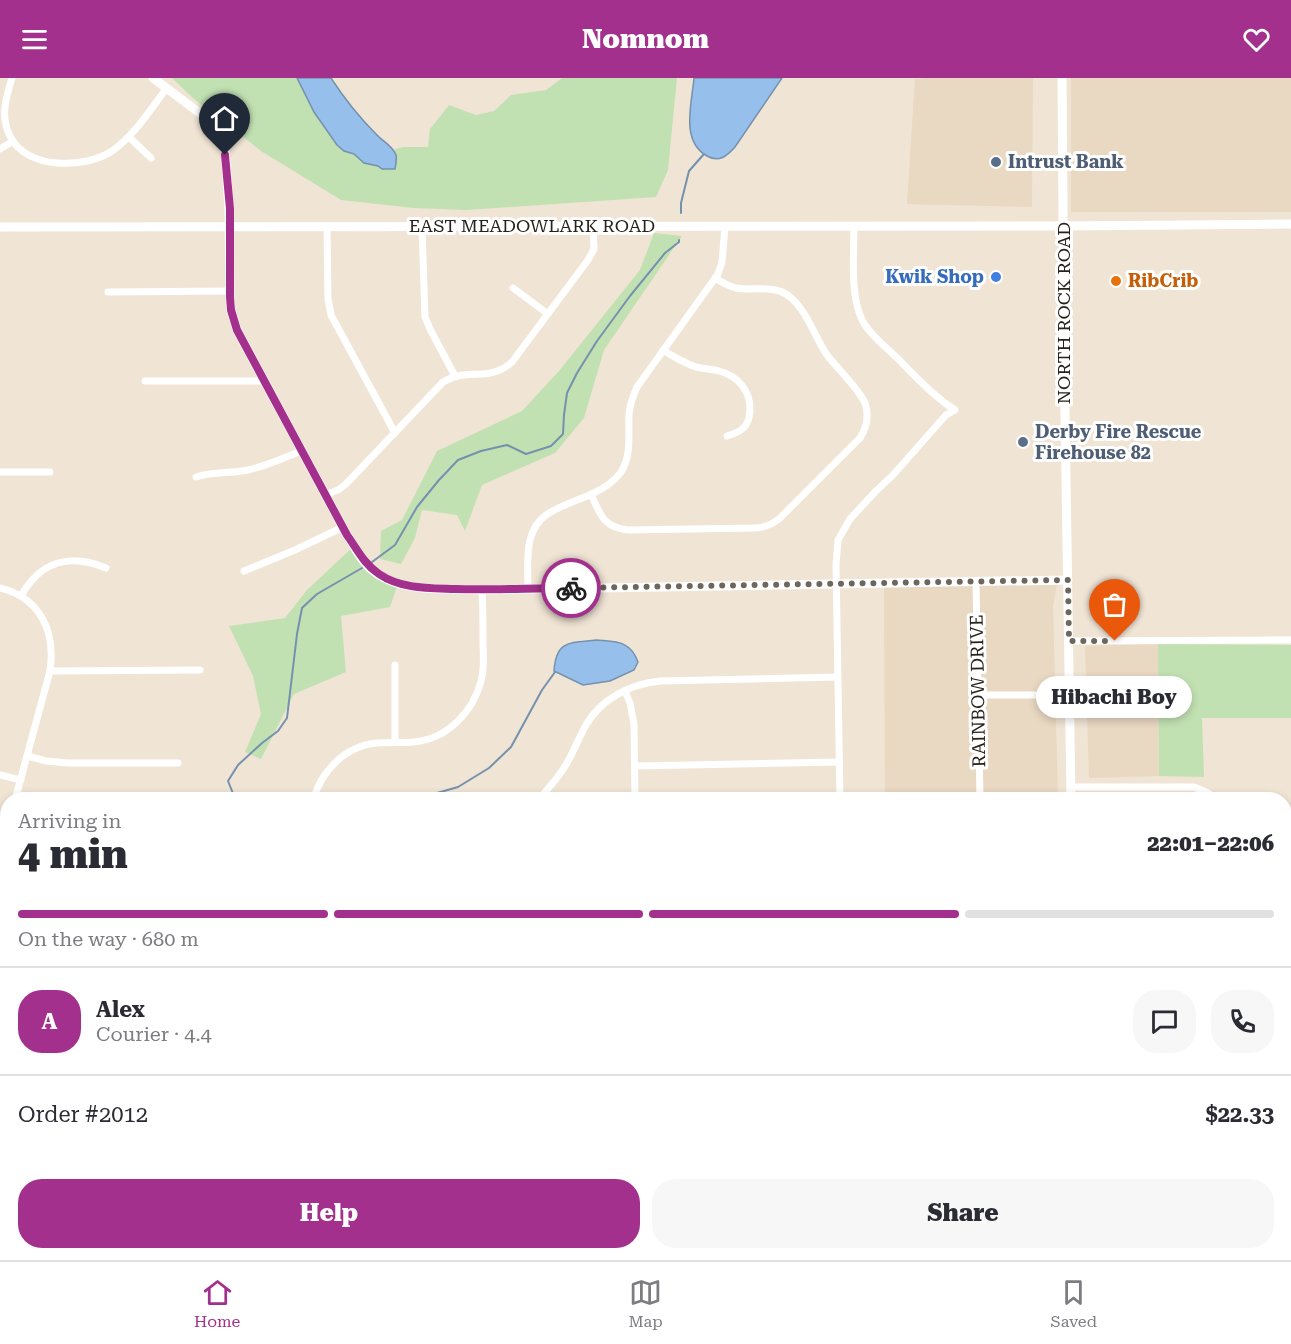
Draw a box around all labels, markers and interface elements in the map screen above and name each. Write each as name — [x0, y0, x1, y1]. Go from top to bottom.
icon: menu — [18, 23, 51, 56]
text: Nomnom — [582, 23, 709, 55]
icon: heart — [1240, 23, 1273, 56]
pin — [199, 93, 250, 155]
icon: home — [208, 102, 241, 135]
place label: Intrust Bank — [1008, 151, 1124, 172]
marker: Intrust Bank — [989, 155, 1003, 169]
street label: EAST MEADOWLARK ROAD — [409, 215, 655, 236]
street label: NORTH ROCK ROAD — [1053, 222, 1074, 404]
place label: Kwik Shop — [885, 266, 984, 287]
marker: Kwik Shop — [989, 270, 1003, 284]
place label: RibCrib — [1128, 270, 1198, 291]
marker: RibCrib — [1109, 274, 1123, 288]
place label: Derby Fire Rescue Firehouse 82 — [1035, 421, 1202, 463]
marker: Derby Fire Rescue Firehouse 82 — [1016, 435, 1030, 449]
courier — [541, 558, 601, 618]
icon: bike — [555, 572, 588, 605]
pin — [1089, 579, 1140, 641]
icon: bag — [1098, 588, 1131, 621]
street label: RAINBOW DRIVE — [966, 615, 989, 768]
callout: Hibachi Boy — [1037, 677, 1193, 719]
text: Hibachi Boy — [1051, 685, 1177, 709]
text: Arriving in — [18, 809, 121, 833]
text: 22:01–22:06 — [1147, 831, 1274, 856]
text: 4 min — [18, 832, 128, 878]
text: On the way · 680 m — [18, 927, 199, 951]
button: chat — [1133, 990, 1196, 1053]
button: phone — [1211, 990, 1274, 1053]
text: Alex — [96, 997, 145, 1022]
text: A — [42, 1009, 57, 1034]
text: Courier · 4.4 — [96, 1022, 212, 1046]
text: Order #2012 — [18, 1102, 148, 1127]
text: $22.33 — [1205, 1102, 1274, 1127]
button: Help — [18, 1179, 640, 1248]
button: Share — [652, 1179, 1274, 1248]
tab: Home — [194, 1276, 240, 1331]
tab: Map — [628, 1276, 663, 1331]
tab: Saved — [1051, 1276, 1097, 1331]

